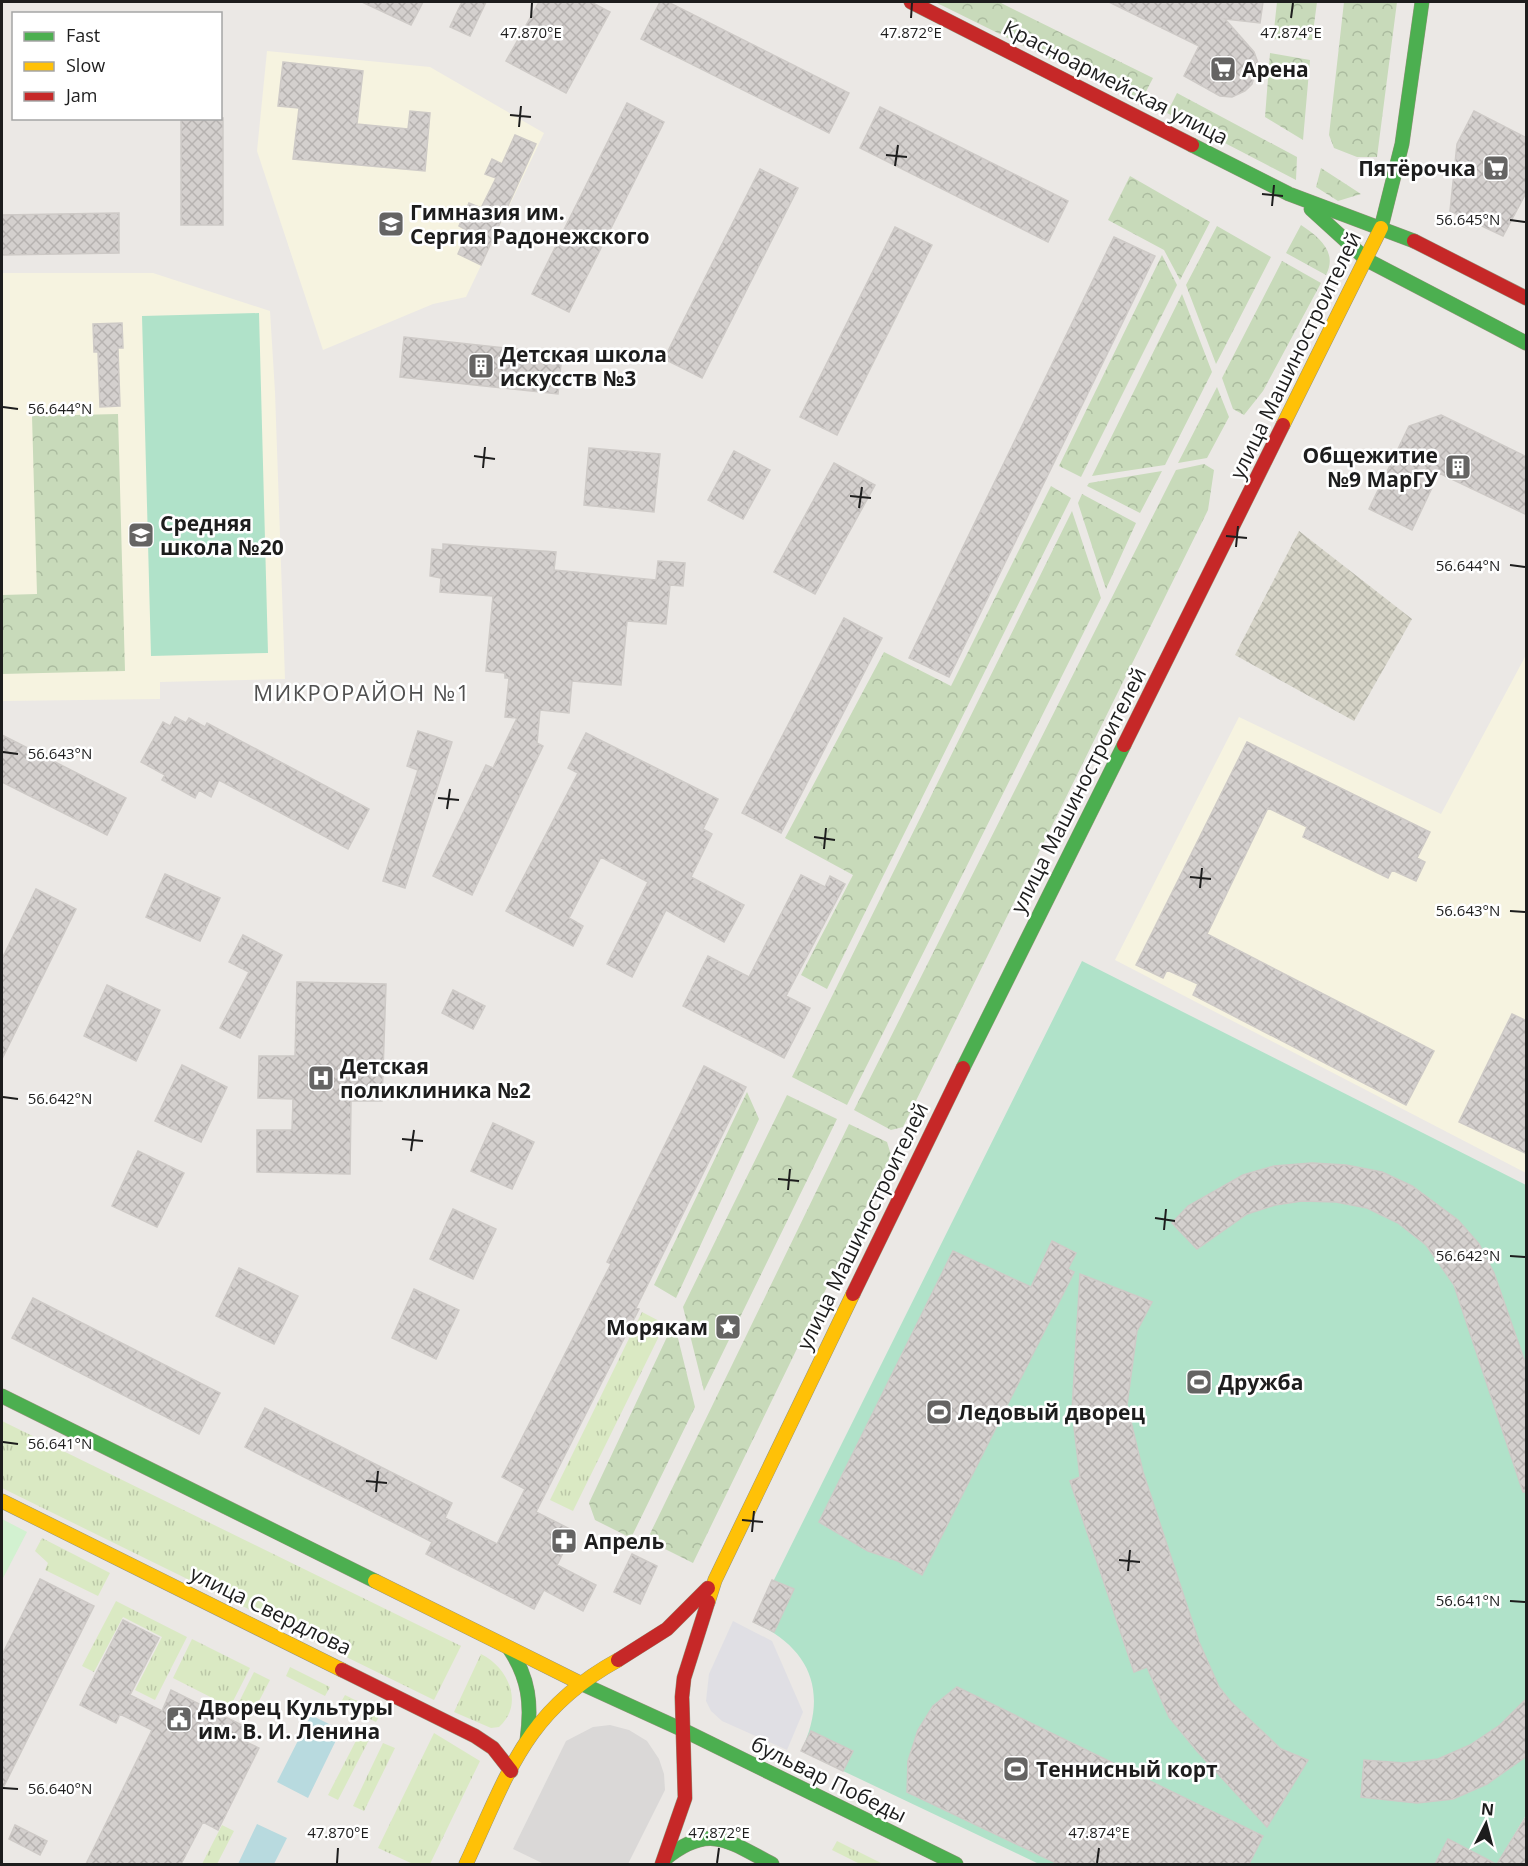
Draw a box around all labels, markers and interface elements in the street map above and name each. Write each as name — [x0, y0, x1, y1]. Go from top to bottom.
legend — [12, 12, 222, 120]
street label: Красноармейская улица — [999, 13, 1233, 151]
text: 47.870°E — [500, 22, 562, 42]
text: 47.872°E — [880, 22, 942, 42]
text: 47.874°E — [1260, 22, 1322, 42]
text: Fast — [66, 23, 100, 47]
text: Slow — [66, 53, 105, 77]
supermarket icon: Арена — [1208, 54, 1238, 84]
place label: Арена — [1242, 55, 1309, 83]
text: Jam — [64, 83, 98, 107]
supermarket icon: Пятёрочка — [1481, 153, 1511, 183]
place label: Пятёрочка — [1358, 154, 1476, 182]
place label: Гимназия им. Сергия Радонежского — [410, 198, 649, 250]
school or university icon: Гимназия им. Сергия Радонежского — [376, 209, 406, 239]
text: 56.645°N — [1436, 209, 1500, 229]
street label: улица Машиностроителей — [1223, 226, 1367, 484]
place label: Детская школа искусств №3 — [500, 340, 667, 392]
building icon: Детская школа искусств №3 — [466, 351, 496, 381]
text: 56.644°N — [28, 398, 92, 418]
place label: Общежитие №9 МарГУ — [1303, 441, 1438, 493]
building icon: Общежитие №9 МарГУ — [1443, 452, 1473, 482]
place label: Средняя школа №20 — [160, 509, 284, 561]
school or university icon: Средняя школа №20 — [126, 520, 156, 550]
text: 56.644°N — [1436, 555, 1500, 575]
street label: улица Машиностроителей — [1004, 662, 1152, 918]
district label: МИКРОРАЙОН №1 — [253, 677, 471, 707]
text: 56.643°N — [28, 743, 92, 763]
text: 56.643°N — [1436, 900, 1500, 920]
place label: Детская поликлиника №2 — [340, 1052, 531, 1104]
hospital icon: Детская поликлиника №2 — [306, 1063, 336, 1093]
text: 56.642°N — [28, 1088, 92, 1108]
street label: улица Машиностроителей — [790, 1097, 934, 1355]
text: 56.642°N — [1436, 1245, 1500, 1265]
place icon: Морякам — [713, 1312, 743, 1342]
place label: Морякам — [606, 1313, 708, 1341]
sports icon: Дружба — [1184, 1367, 1214, 1397]
place label: Дружба — [1218, 1368, 1303, 1396]
sports icon: Ледовый дворец — [924, 1397, 954, 1427]
place label: Ледовый дворец — [958, 1398, 1145, 1426]
text: 56.641°N — [28, 1433, 92, 1453]
pharmacy icon: Апрель — [549, 1526, 579, 1556]
place label: Апрель — [584, 1527, 664, 1555]
street label: улица Свердлова — [186, 1559, 356, 1661]
text: 56.641°N — [1436, 1590, 1500, 1610]
place label: Дворец Культуры им. В. И. Ленина — [198, 1693, 393, 1745]
public building icon: Дворец Культуры им. В. И. Ленина — [164, 1704, 194, 1734]
street label: бульвар Победы — [747, 1729, 911, 1829]
sports icon: Теннисный корт — [1001, 1754, 1031, 1784]
place label: Теннисный корт — [1036, 1755, 1218, 1783]
text: 56.640°N — [28, 1778, 92, 1798]
north arrow — [1456, 1794, 1516, 1854]
text: N — [1480, 1797, 1495, 1821]
text: 47.870°E — [307, 1822, 369, 1842]
text: 47.872°E — [688, 1822, 750, 1842]
text: 47.874°E — [1068, 1822, 1130, 1842]

